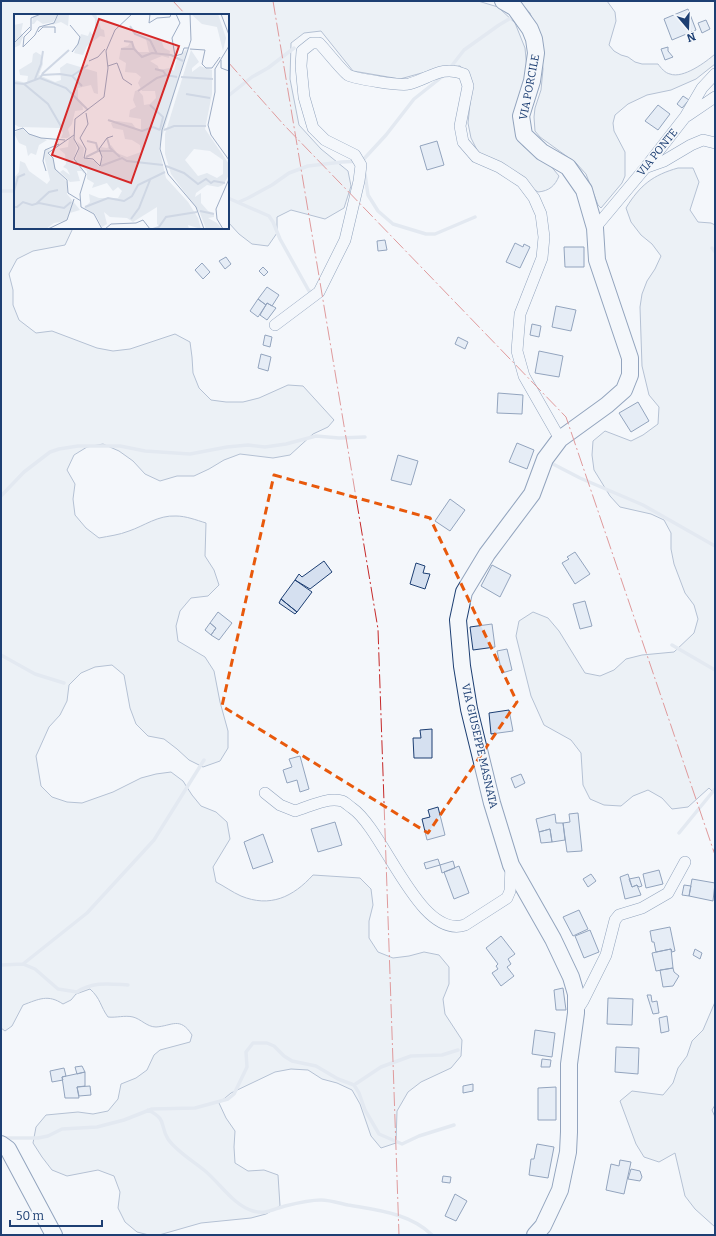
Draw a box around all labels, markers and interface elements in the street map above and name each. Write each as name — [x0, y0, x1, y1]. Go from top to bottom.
north arrow — [668, 8, 708, 48]
inset map — [14, 14, 229, 229]
text: N — [684, 29, 697, 45]
street label: VIA PORCILE — [517, 53, 542, 121]
street label: VIA PONTE — [634, 126, 680, 179]
street label: VIA GIUSEPPE MASNATA — [459, 682, 500, 810]
scale bar — [10, 1202, 102, 1228]
text: 50 m — [16, 1209, 45, 1223]

